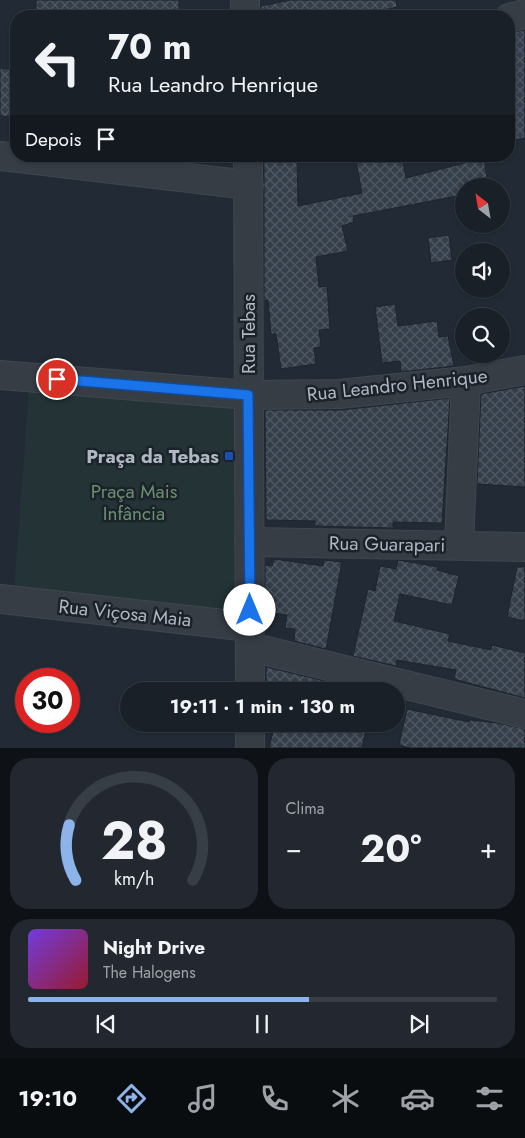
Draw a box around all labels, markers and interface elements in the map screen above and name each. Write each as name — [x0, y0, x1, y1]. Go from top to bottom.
text: 70 m — [108, 22, 191, 72]
icon: left — [25, 30, 90, 95]
text: Rua Leandro Henrique — [108, 68, 318, 100]
icon: arrive — [92, 125, 120, 153]
text: Depois — [25, 126, 82, 153]
north arrow — [455, 178, 510, 232]
map controls — [455, 178, 510, 363]
button: sound — [455, 243, 510, 298]
street label: Rua Tebas — [235, 294, 262, 374]
button: search — [455, 308, 510, 363]
pin — [36, 358, 78, 400]
street label: Rua Leandro Henrique — [305, 362, 489, 408]
icon: arrive — [43, 365, 71, 393]
place label: Praça da Tebas — [86, 443, 219, 470]
marker: Praça da Tebas — [223, 450, 235, 462]
park label: Praça Mais Infância — [91, 478, 178, 527]
street label: Rua Guarapari — [329, 529, 445, 559]
position arrow — [223, 583, 275, 635]
street label: Rua Viçosa Maia — [57, 593, 193, 633]
speed limit sign: 30 — [15, 668, 80, 733]
text: 19:11 · 1 min · 130 m — [170, 693, 355, 720]
text: Clima — [286, 797, 324, 820]
text: 28 — [100, 803, 167, 879]
text: 20° — [360, 821, 422, 876]
text: − — [286, 828, 302, 869]
text: + — [480, 828, 497, 869]
text: km/h — [114, 866, 154, 892]
text: Night Drive — [103, 934, 205, 961]
text: The Halogens — [103, 961, 196, 984]
icon: previous — [92, 1010, 120, 1038]
icon: pause — [248, 1010, 276, 1038]
icon: next — [405, 1010, 433, 1038]
icon: directions — [114, 1081, 149, 1116]
icon: music — [185, 1081, 220, 1116]
icon: phone — [257, 1081, 292, 1116]
icon: climate — [328, 1081, 363, 1116]
icon: car — [400, 1081, 435, 1116]
icon: filters — [472, 1081, 507, 1116]
text: 19:10 — [18, 1082, 77, 1114]

